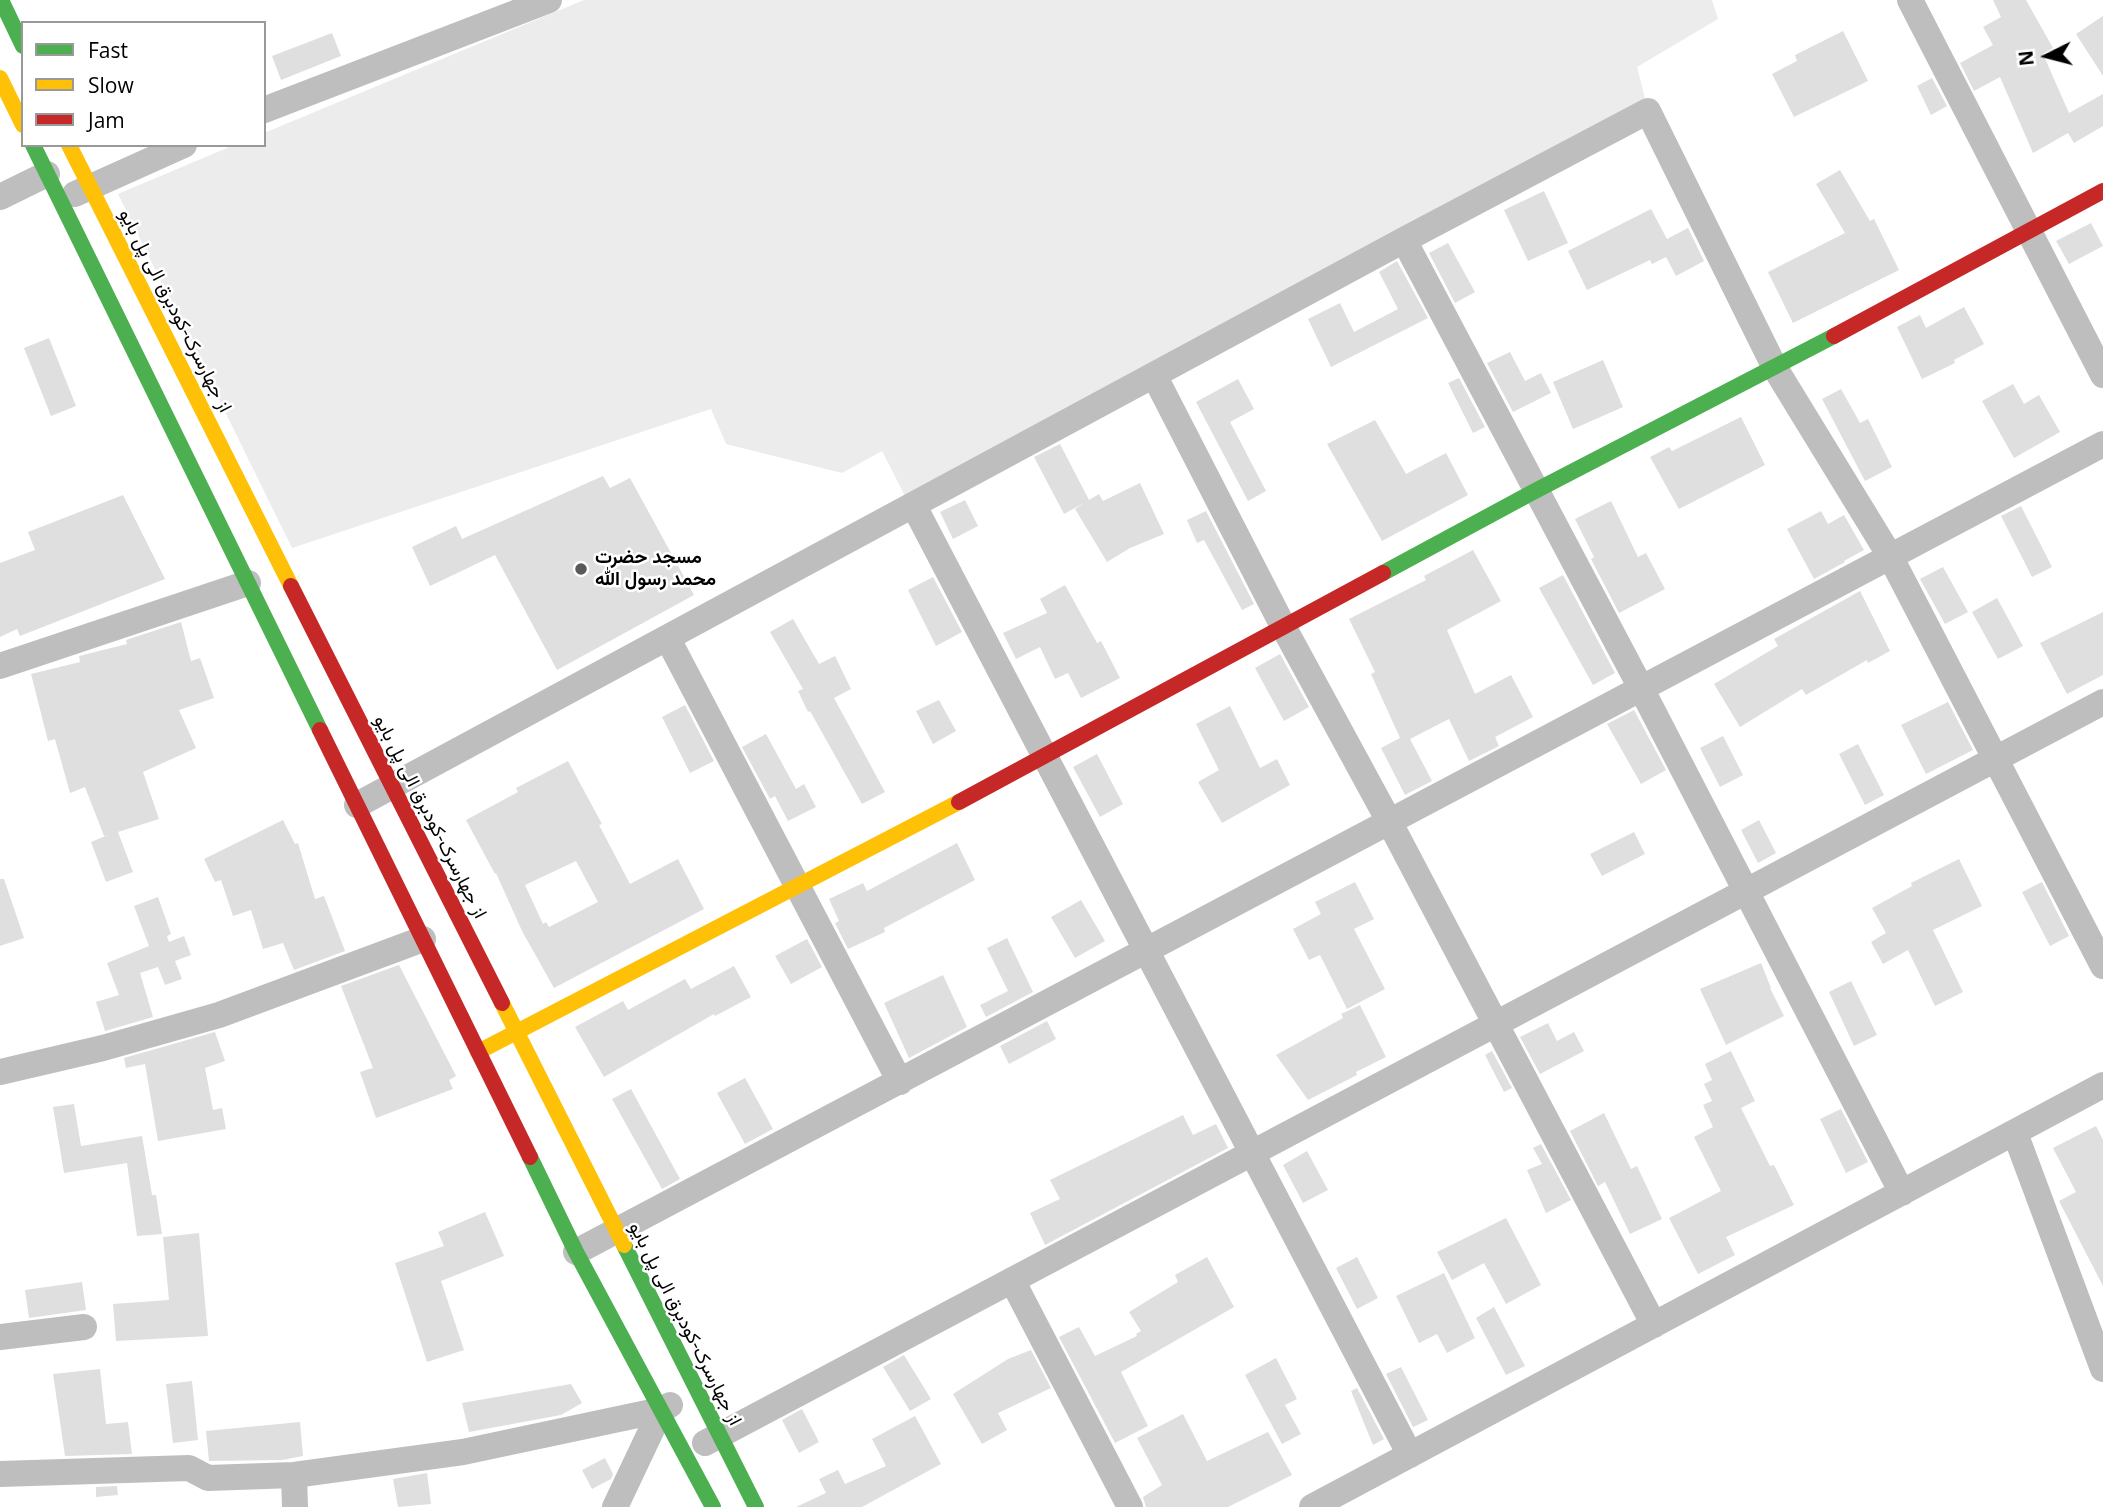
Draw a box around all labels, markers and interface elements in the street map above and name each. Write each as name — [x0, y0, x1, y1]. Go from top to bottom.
legend — [21, 21, 266, 147]
north arrow — [2012, 21, 2082, 91]
text: Fast — [88, 36, 128, 64]
text: N — [2012, 49, 2040, 67]
text: Slow — [88, 71, 134, 99]
text: Jam — [88, 106, 125, 134]
street label: از جهارسرک-کودبرق الی پل بایو — [114, 206, 236, 416]
place label: مسجد حضرت محمد رسول الله — [595, 547, 716, 591]
marker: مسجد حضرت محمد رسول الله — [573, 561, 589, 577]
street label: از جهارسرک-کودبرق الی پل بایو — [369, 712, 491, 922]
street label: از جهارسرک-کودبرق الی پل بایو — [624, 1219, 746, 1429]

